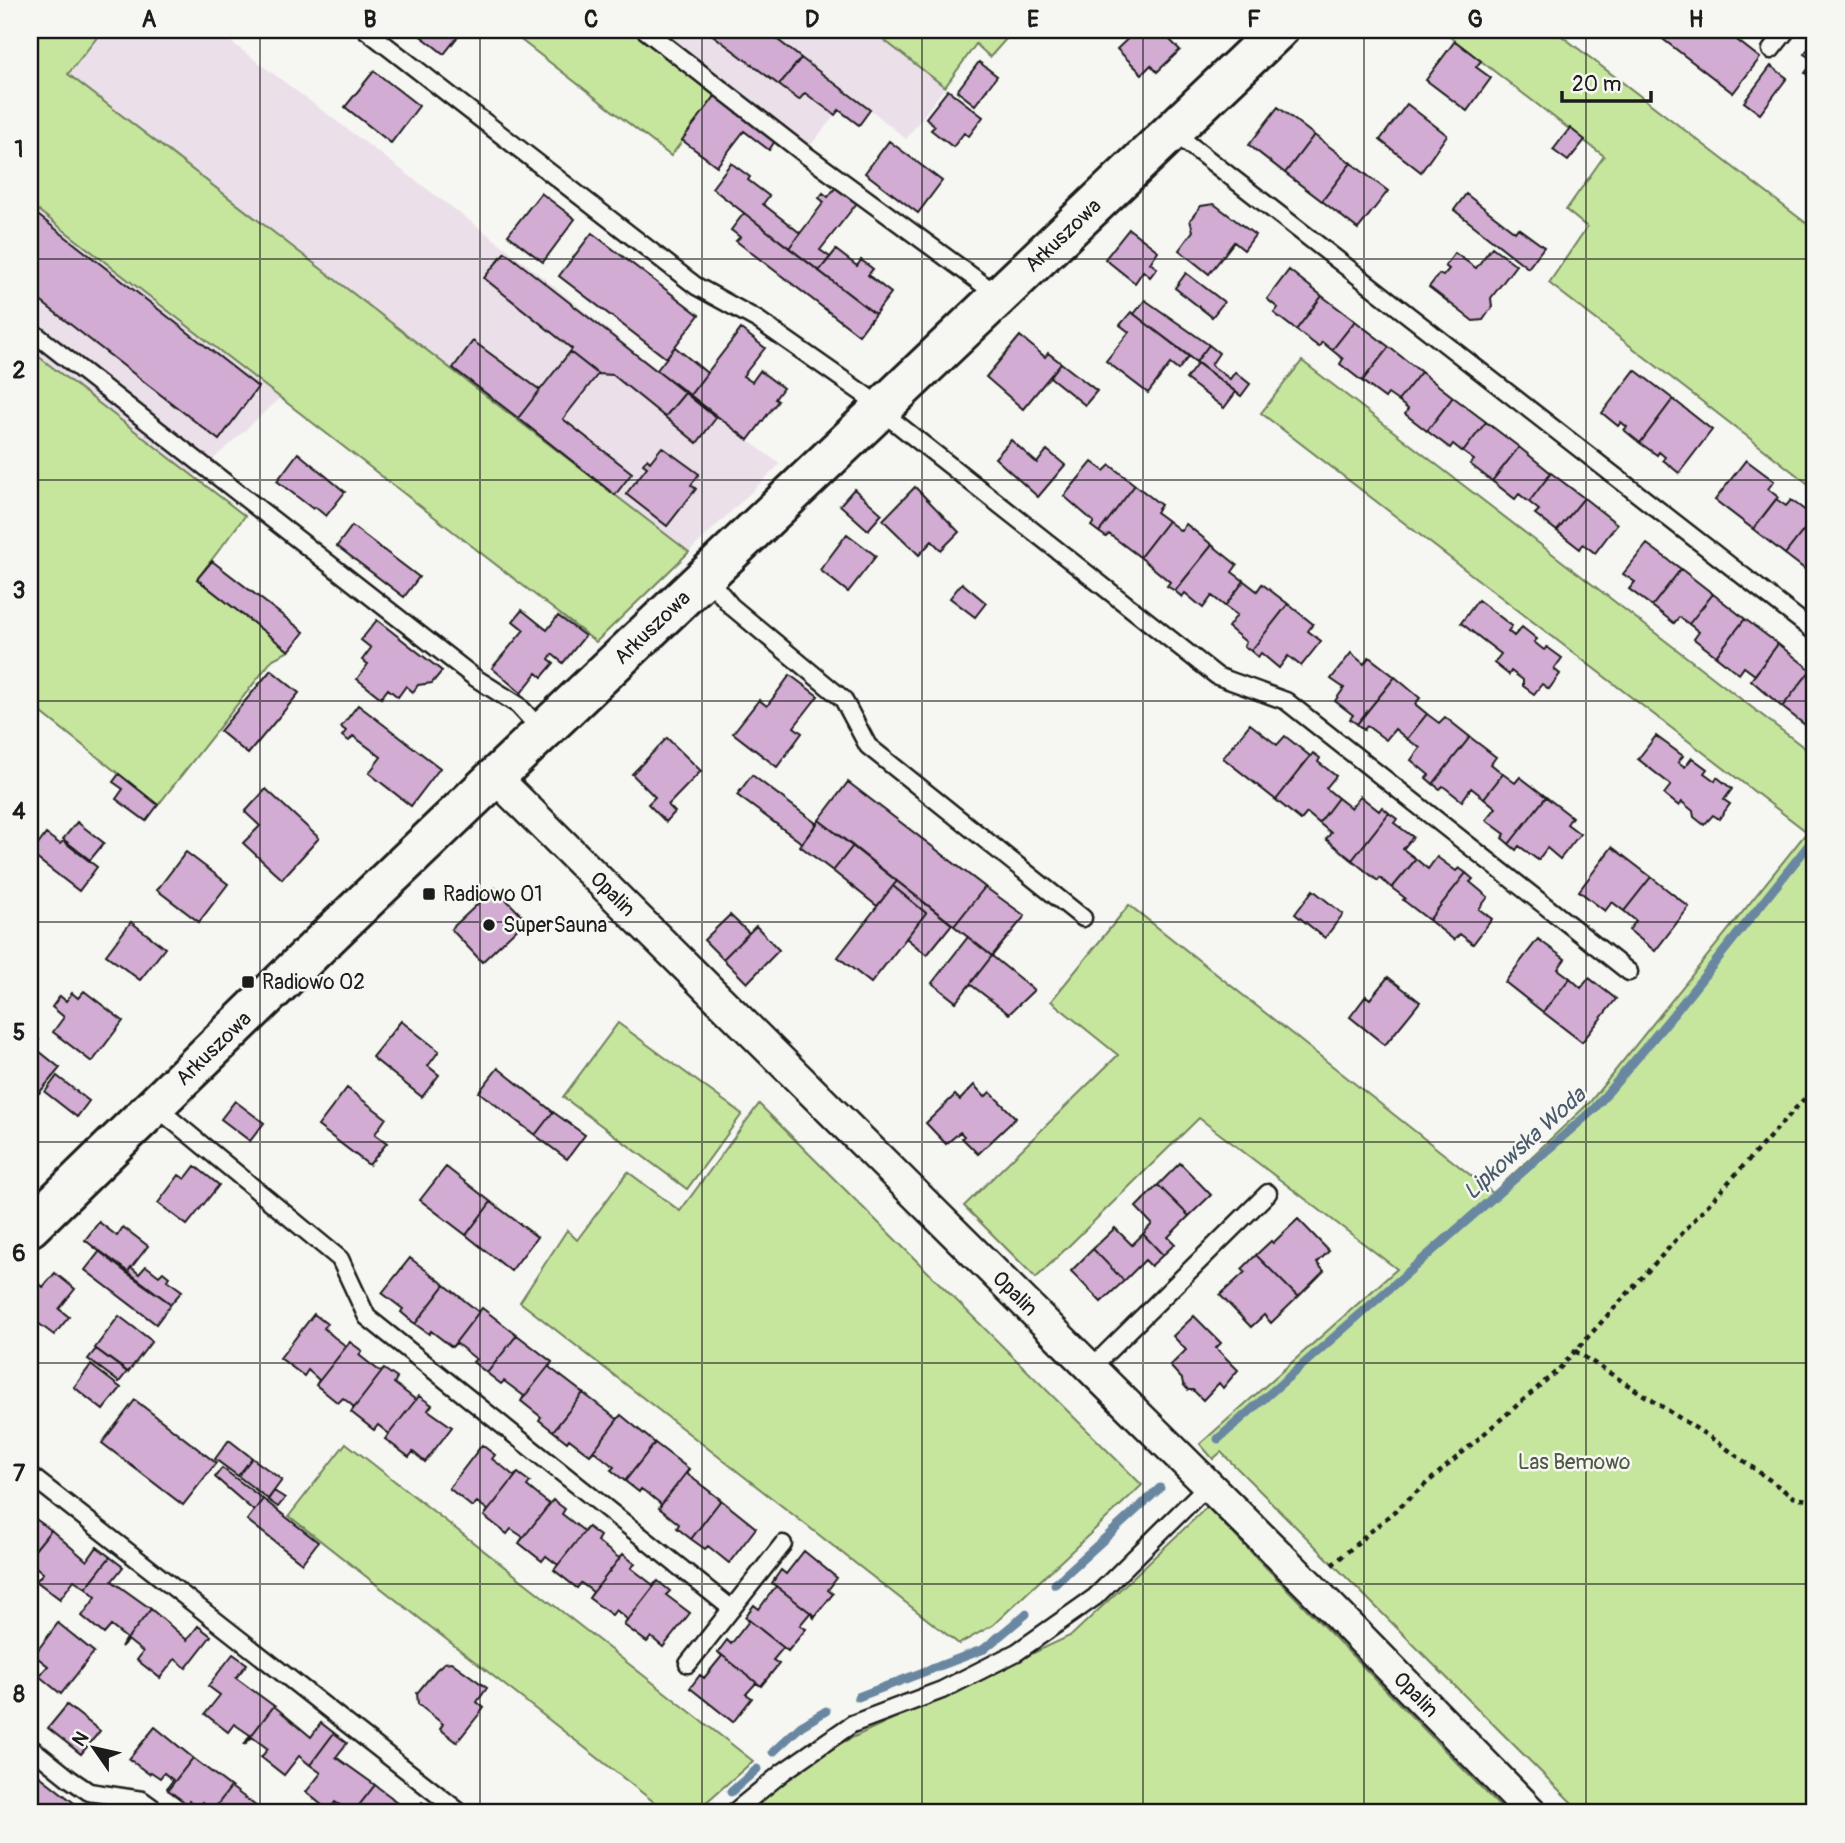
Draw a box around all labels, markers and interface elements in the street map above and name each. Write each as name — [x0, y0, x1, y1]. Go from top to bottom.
text: A — [142, 5, 157, 34]
text: B — [363, 5, 377, 34]
text: C — [584, 5, 598, 34]
text: D — [805, 5, 819, 34]
text: E — [1027, 5, 1039, 34]
text: F — [1247, 5, 1261, 34]
text: G — [1467, 5, 1483, 34]
text: H — [1689, 5, 1703, 34]
scale bar — [1562, 60, 1651, 104]
text: 20 m — [1572, 71, 1621, 98]
text: 1 — [15, 135, 24, 164]
street label: Arkuszowa — [1019, 193, 1107, 278]
text: 2 — [13, 356, 26, 385]
text: 3 — [13, 576, 25, 605]
street label: Arkuszowa — [608, 585, 696, 671]
text: 4 — [12, 797, 26, 826]
street label: Opalin — [584, 866, 641, 923]
place label: Radiowo 01 — [443, 881, 543, 908]
marker: Radiowo 01 — [421, 886, 437, 902]
place label: SuperSauna — [503, 912, 607, 939]
marker: SuperSauna — [481, 917, 497, 933]
place label: Radiowo 02 — [262, 969, 365, 996]
marker: Radiowo 02 — [240, 974, 256, 990]
street label: Arkuszowa — [170, 1006, 257, 1092]
text: 5 — [13, 1018, 25, 1047]
water label: Lipkowska Woda — [1457, 1080, 1592, 1206]
text: 6 — [12, 1239, 26, 1268]
street label: Opalin — [986, 1265, 1043, 1322]
park label: Las Bemowo — [1518, 1449, 1630, 1476]
text: 7 — [13, 1459, 26, 1488]
street label: Opalin — [1387, 1666, 1444, 1723]
text: 8 — [13, 1680, 25, 1709]
north arrow — [60, 1714, 130, 1784]
text: N — [67, 1727, 94, 1751]

